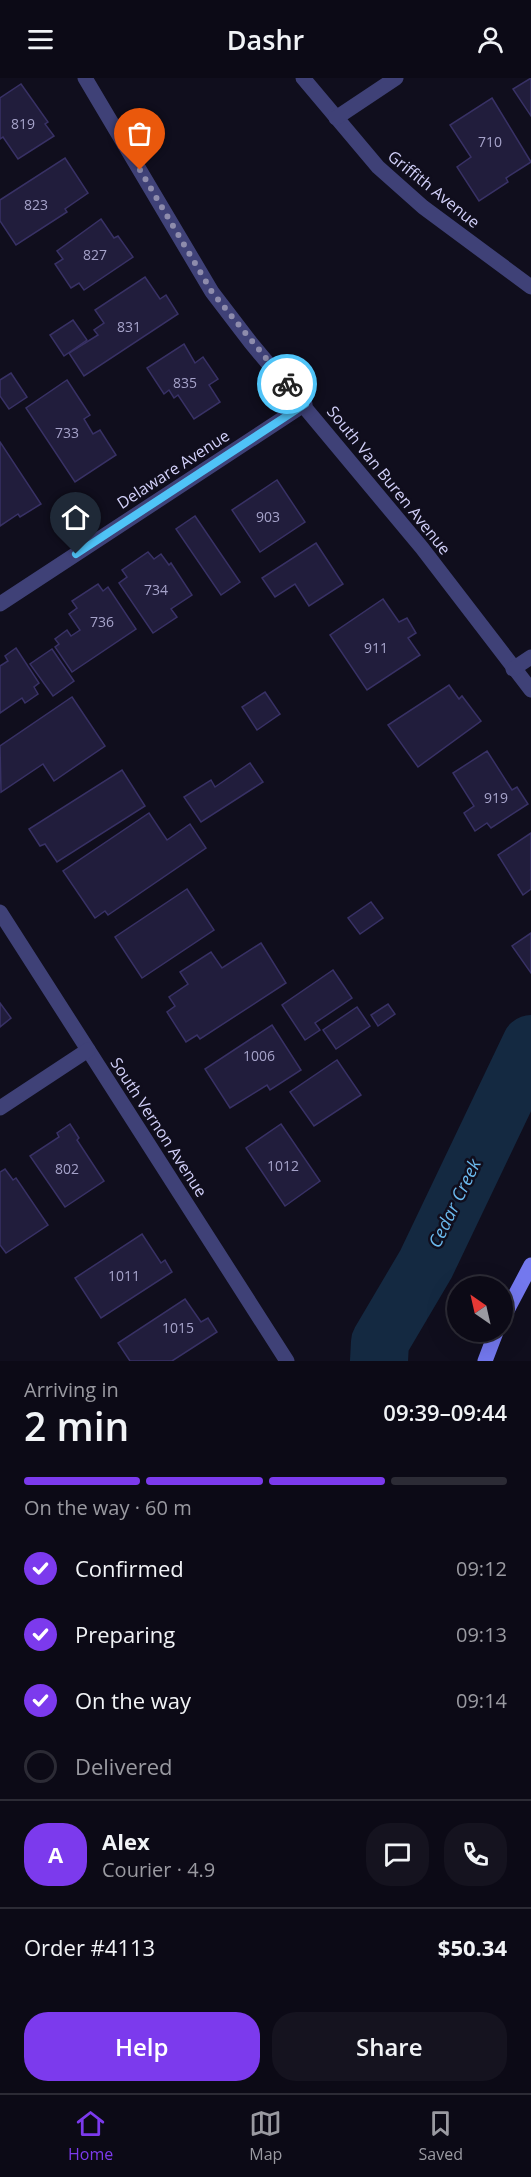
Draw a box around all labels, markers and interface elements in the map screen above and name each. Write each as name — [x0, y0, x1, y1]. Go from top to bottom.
text: Dashr — [227, 21, 304, 58]
icon: menu — [24, 23, 57, 56]
icon: person — [474, 23, 507, 56]
pin — [114, 108, 165, 170]
house number: 819 — [11, 114, 35, 133]
icon: bag — [123, 117, 156, 150]
house number: 710 — [478, 132, 502, 151]
street label: Griffith Avenue — [383, 145, 485, 233]
house number: 823 — [24, 195, 48, 214]
house number: 827 — [83, 245, 107, 264]
house number: 831 — [117, 317, 141, 336]
courier — [257, 354, 317, 414]
icon: bike — [271, 368, 304, 401]
house number: 835 — [173, 373, 197, 392]
street label: South Van Buren Avenue — [322, 401, 456, 559]
house number: 733 — [55, 423, 79, 442]
street label: Delaware Avenue — [112, 424, 234, 514]
pin — [50, 492, 101, 554]
icon: home — [59, 501, 92, 534]
house number: 903 — [256, 507, 280, 526]
house number: 734 — [144, 580, 168, 599]
house number: 736 — [90, 612, 114, 631]
house number: 911 — [364, 638, 388, 657]
house number: 919 — [484, 788, 508, 807]
house number: 1006 — [243, 1046, 275, 1065]
street label: South Vernon Avenue — [106, 1053, 212, 1201]
water label: Cedar Creek — [422, 1153, 486, 1252]
house number: 1012 — [267, 1156, 299, 1175]
house number: 802 — [55, 1159, 79, 1178]
house number: 1011 — [108, 1266, 140, 1285]
north arrow — [447, 1276, 513, 1342]
map controls — [447, 1276, 513, 1342]
house number: 1015 — [162, 1318, 194, 1337]
text: Arriving in — [24, 1376, 119, 1403]
text: 09:39–09:44 — [383, 1397, 507, 1427]
text: 2 min — [24, 1399, 129, 1452]
text: On the way · 60 m — [24, 1494, 192, 1521]
icon: check — [24, 1552, 57, 1585]
text: Confirmed — [75, 1553, 184, 1583]
text: 09:12 — [456, 1555, 507, 1582]
icon: check — [24, 1618, 57, 1651]
text: Preparing — [75, 1619, 175, 1649]
text: 09:13 — [456, 1621, 507, 1648]
icon: check — [24, 1684, 57, 1717]
text: On the way — [75, 1685, 191, 1715]
text: 09:14 — [456, 1687, 507, 1714]
text: Delivered — [75, 1751, 173, 1781]
button: chat — [366, 1823, 429, 1886]
button: phone — [444, 1823, 507, 1886]
text: Alex — [102, 1826, 150, 1856]
text: A — [48, 1839, 63, 1869]
text: Courier · 4.9 — [102, 1856, 215, 1883]
text: Order #4113 — [24, 1932, 155, 1962]
text: $50.34 — [438, 1932, 507, 1962]
button: Help — [24, 2012, 260, 2081]
button: Share — [272, 2012, 507, 2081]
tab: Home — [68, 2107, 113, 2165]
tab: Map — [249, 2107, 282, 2165]
tab: Saved — [418, 2107, 463, 2165]

